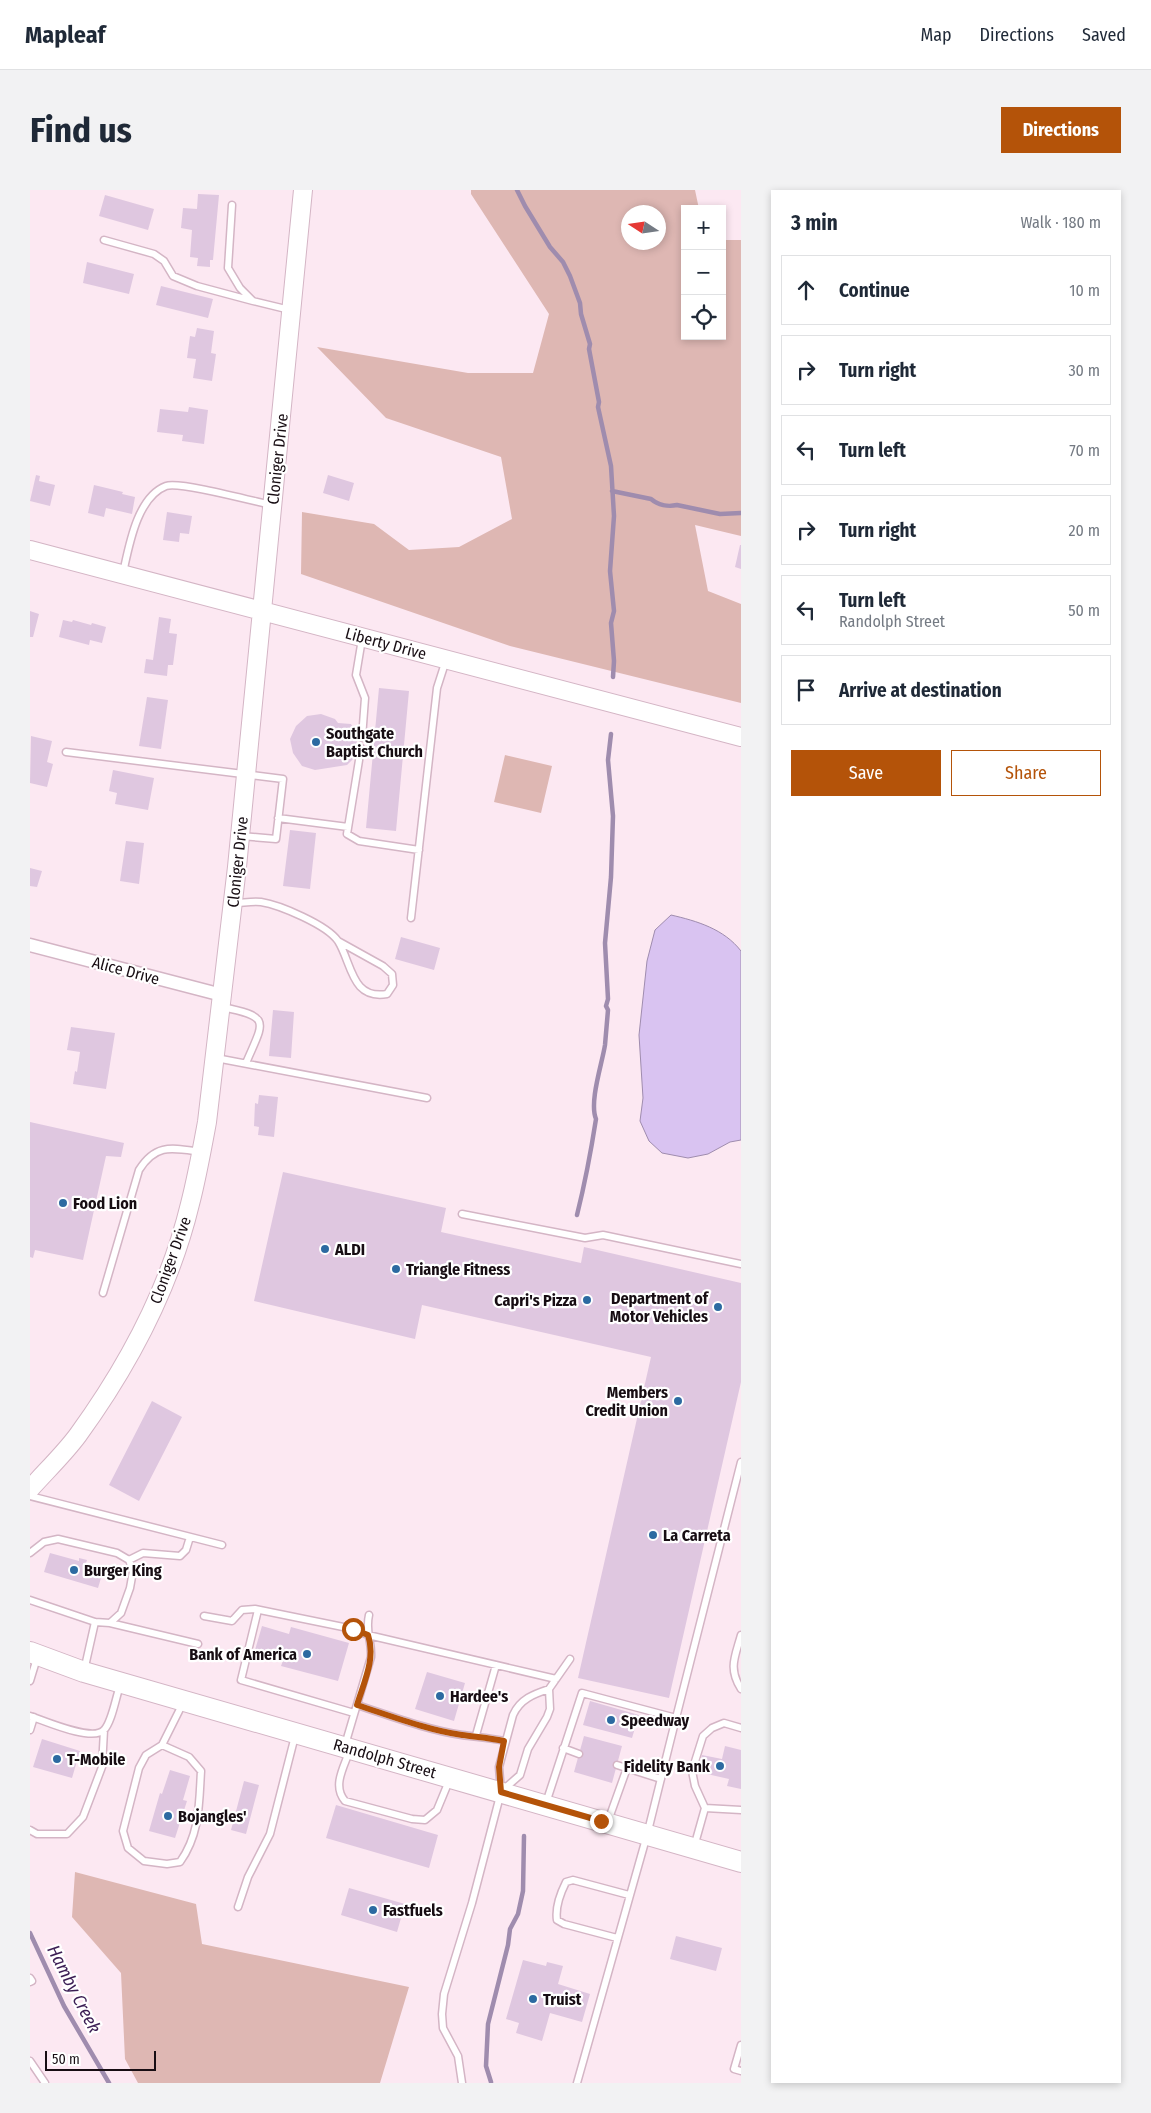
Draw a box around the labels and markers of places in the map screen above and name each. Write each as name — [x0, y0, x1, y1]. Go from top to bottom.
place label: Southgate Baptist Church — [326, 724, 423, 761]
marker: Southgate Baptist Church — [310, 736, 322, 748]
place label: Food Lion — [73, 1194, 137, 1213]
marker: Food Lion — [57, 1197, 69, 1209]
place label: ALDI — [334, 1240, 365, 1259]
marker: ALDI — [319, 1243, 331, 1255]
place label: Triangle Fitness — [406, 1260, 510, 1279]
marker: Triangle Fitness — [390, 1263, 402, 1275]
place label: Department of Motor Vehicles — [610, 1289, 710, 1326]
place label: Capri's Pizza — [494, 1291, 577, 1310]
marker: Capri's Pizza — [581, 1294, 593, 1306]
marker: Department of Motor Vehicles — [712, 1301, 724, 1313]
place label: Members Credit Union — [586, 1383, 668, 1420]
marker: Members Credit Union — [672, 1395, 684, 1407]
place label: La Carreta — [663, 1526, 731, 1545]
marker: La Carreta — [647, 1529, 659, 1541]
place label: Burger King — [84, 1561, 162, 1580]
marker: Burger King — [68, 1564, 80, 1576]
place label: Bank of America — [189, 1645, 297, 1664]
marker: Bank of America — [301, 1648, 313, 1660]
place label: Hardee's — [450, 1687, 508, 1706]
marker: Hardee's — [434, 1690, 446, 1702]
place label: Speedway — [621, 1711, 689, 1730]
marker: Speedway — [605, 1714, 617, 1726]
place label: T-Mobile — [67, 1750, 125, 1769]
marker: T-Mobile — [51, 1753, 63, 1765]
place label: Fidelity Bank — [624, 1757, 711, 1776]
marker: Fidelity Bank — [714, 1760, 726, 1772]
place label: Bojangles' — [178, 1807, 247, 1826]
marker: Bojangles' — [162, 1810, 174, 1822]
place label: Fastfuels — [383, 1901, 443, 1920]
marker: Fastfuels — [367, 1904, 379, 1916]
place label: Truist — [543, 1990, 582, 2009]
marker: Truist — [527, 1993, 539, 2005]

